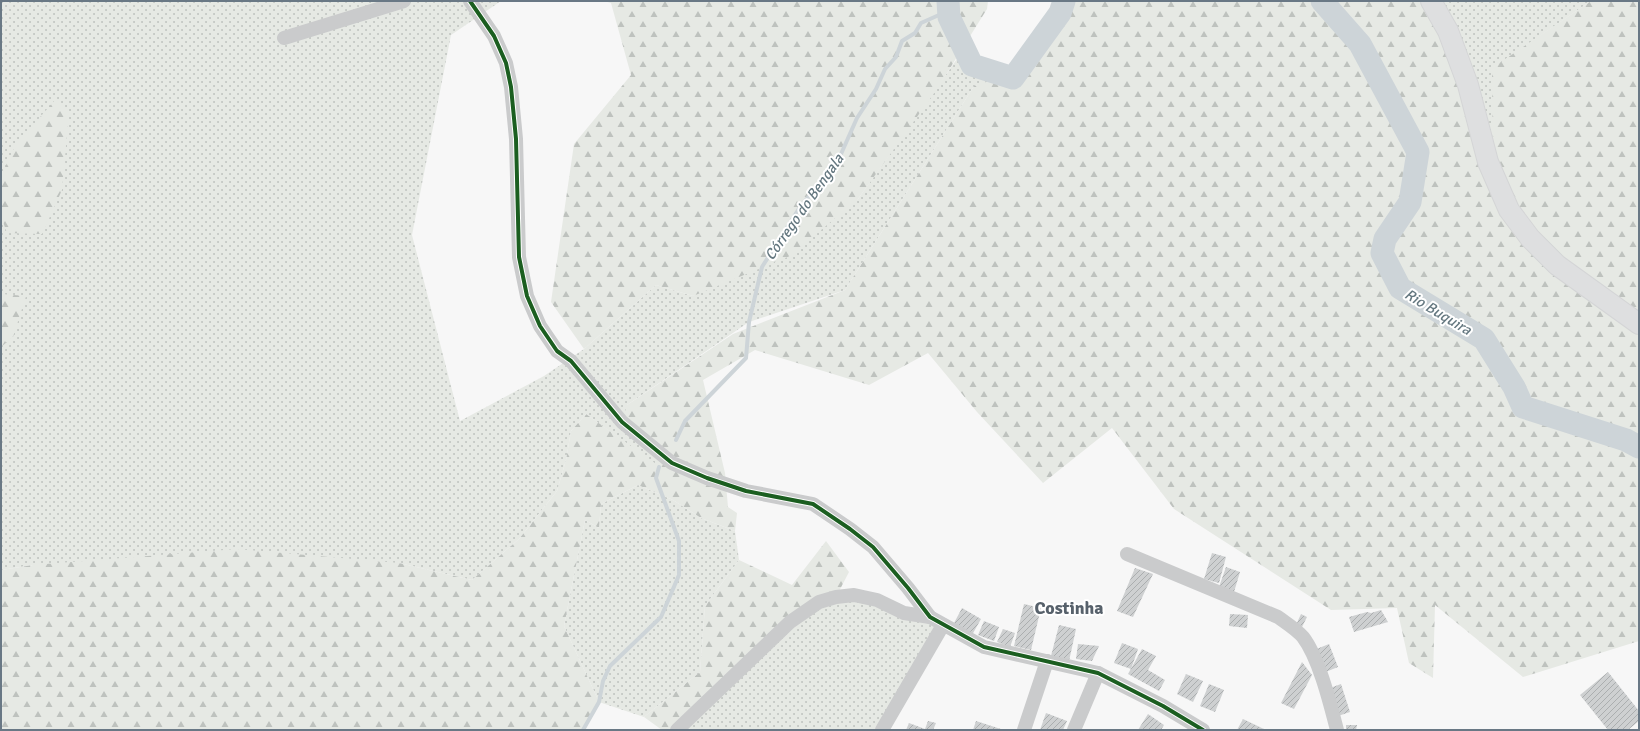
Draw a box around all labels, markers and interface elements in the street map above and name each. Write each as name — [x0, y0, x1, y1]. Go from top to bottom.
water label: Córrego do Bengala — [761, 150, 848, 264]
water label: Rio Buquira — [1401, 285, 1475, 339]
district label: Costinha — [1034, 597, 1104, 619]

